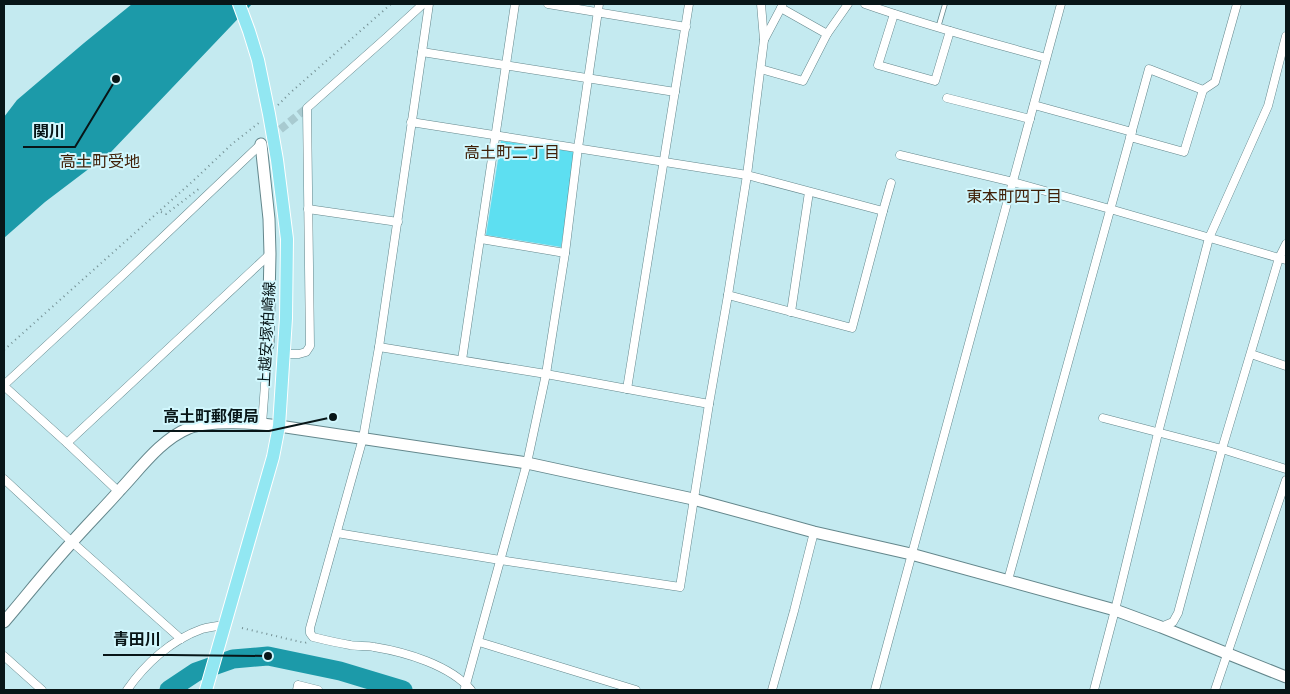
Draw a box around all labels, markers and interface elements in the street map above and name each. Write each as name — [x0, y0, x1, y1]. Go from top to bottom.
callout: 関川 — [23, 116, 75, 147]
text: 関川 — [33, 123, 65, 143]
district label: 高土町二丁目 — [464, 144, 560, 164]
district label: 高土町受地 — [60, 152, 140, 173]
district label: 東本町四丁目 — [966, 188, 1062, 208]
street label: 上越安塚柏崎線 — [256, 281, 281, 387]
callout: 高土町郵便局 — [153, 400, 269, 431]
text: 高土町郵便局 — [163, 408, 259, 428]
callout: 青田川 — [103, 624, 171, 655]
text: 青田川 — [113, 631, 161, 651]

